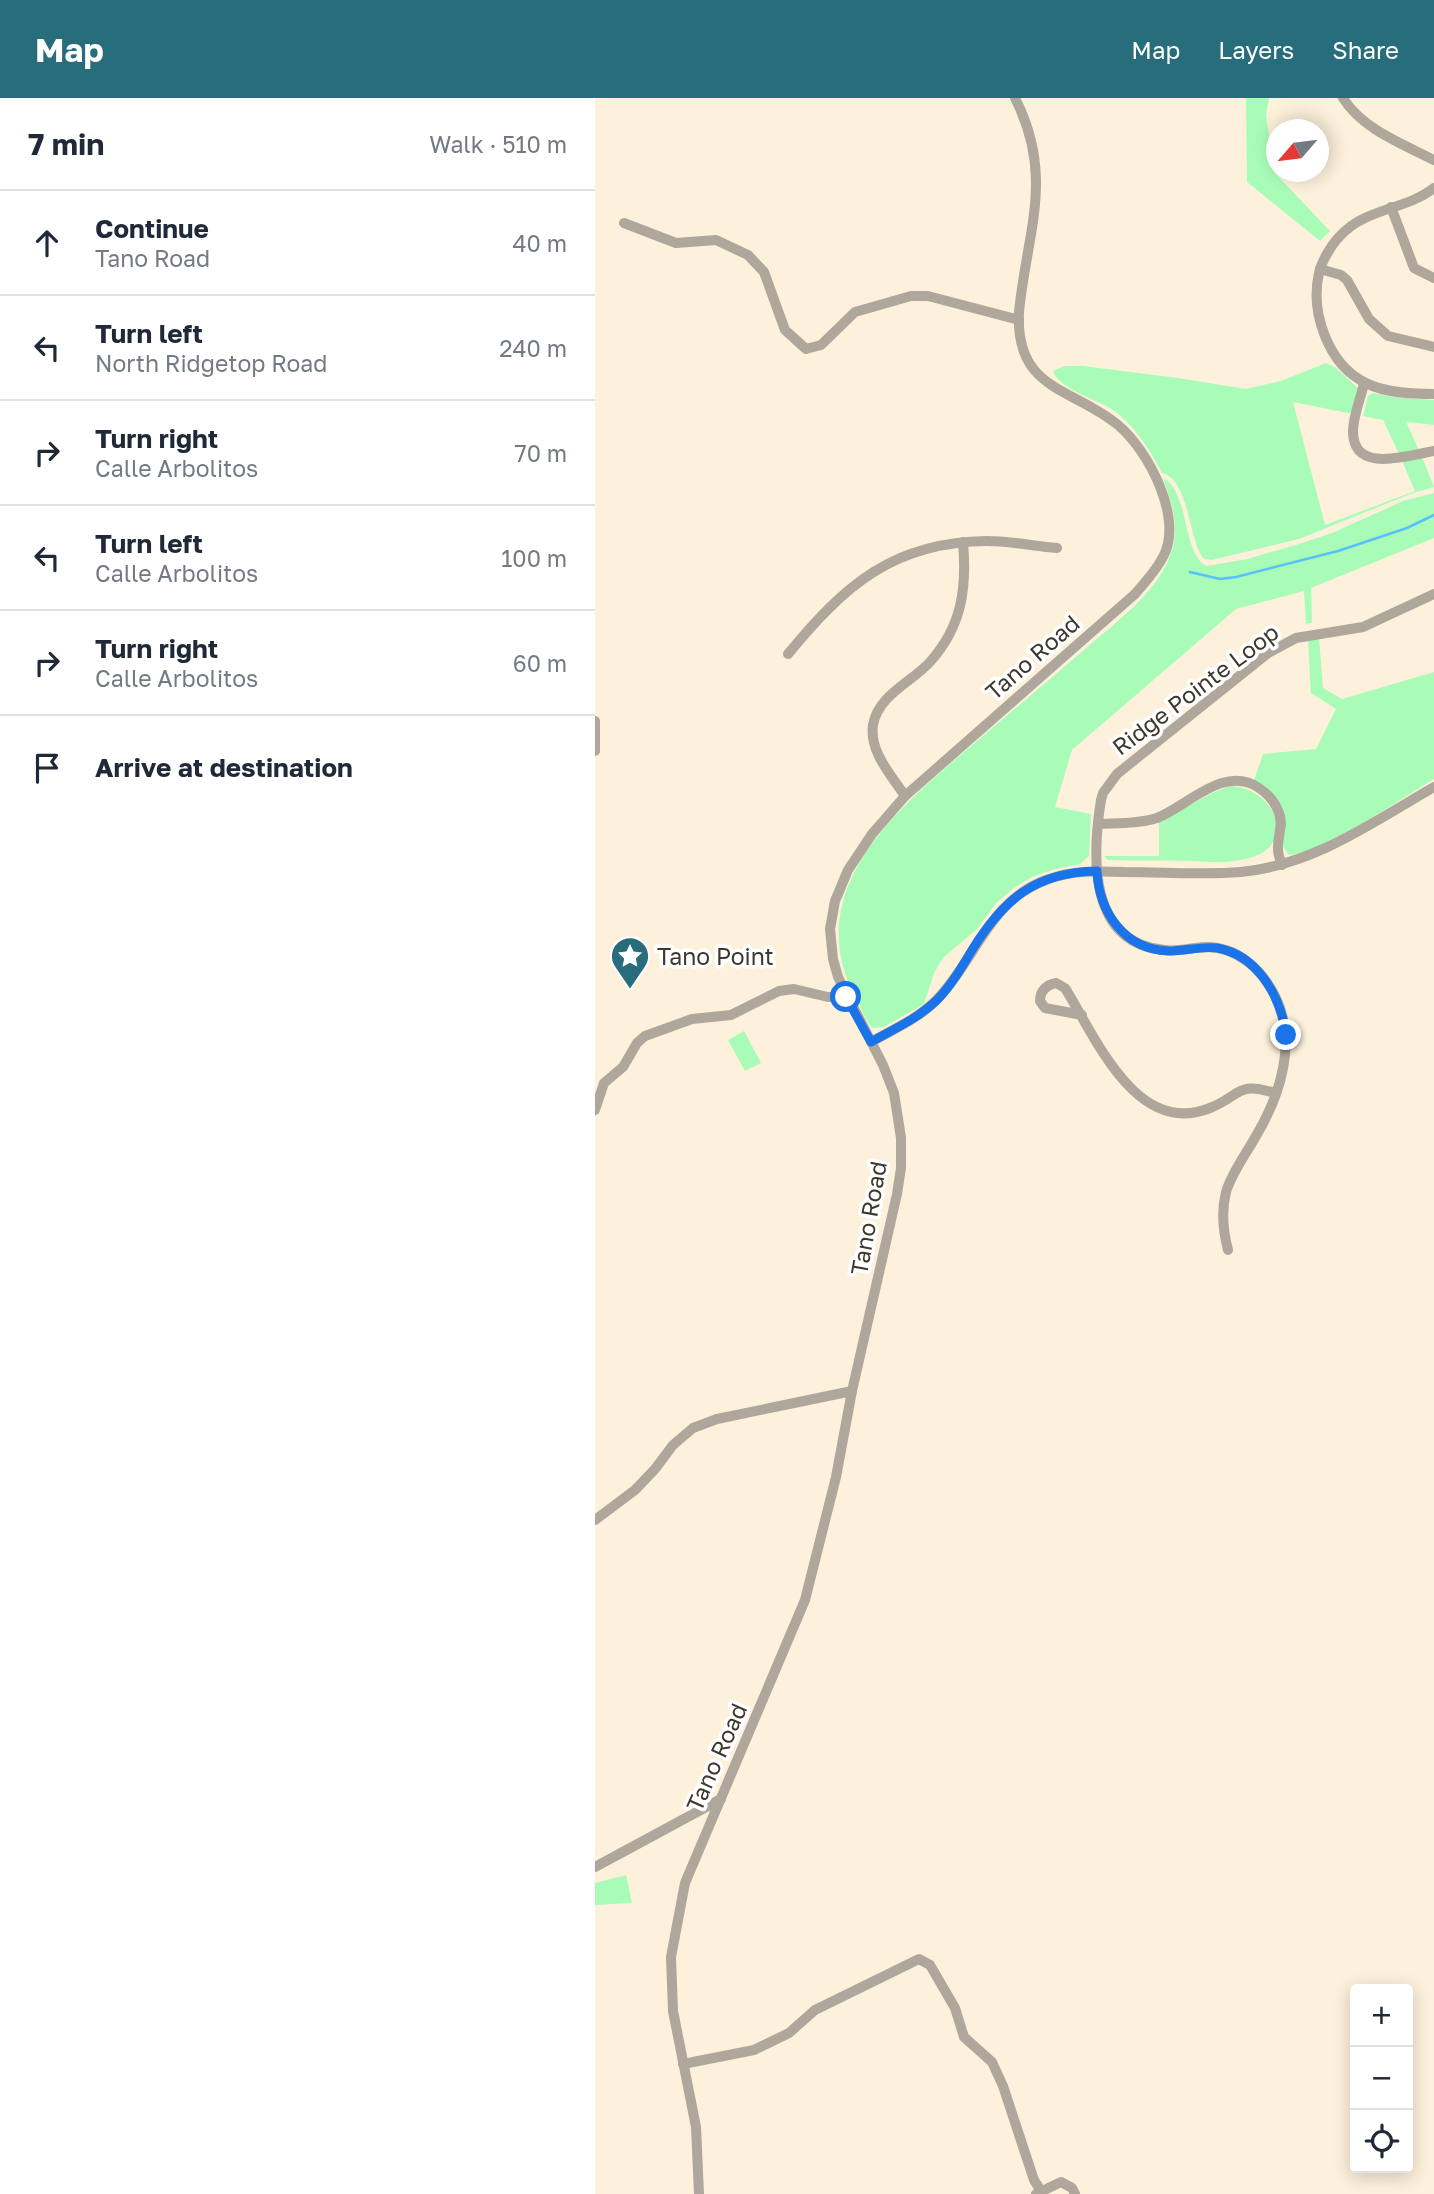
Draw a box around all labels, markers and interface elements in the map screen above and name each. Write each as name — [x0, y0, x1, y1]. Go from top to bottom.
text: Map — [35, 30, 104, 69]
text: Map — [1131, 35, 1180, 64]
text: Layers — [1218, 35, 1294, 64]
text: Share — [1332, 35, 1399, 64]
north arrow — [1266, 119, 1329, 182]
text: 7 min — [28, 126, 104, 162]
text: Walk · 510 m — [429, 130, 567, 158]
text: Continue — [95, 213, 209, 244]
icon: ahead — [28, 224, 66, 262]
text: 40 m — [513, 229, 567, 257]
text: Tano Road — [95, 244, 210, 272]
text: Turn left — [95, 318, 203, 349]
icon: left — [28, 329, 66, 367]
text: 240 m — [499, 334, 567, 362]
text: North Ridgetop Road — [95, 349, 327, 377]
text: Turn right — [95, 423, 218, 454]
icon: right — [28, 434, 66, 472]
text: 70 m — [514, 439, 567, 467]
text: Calle Arbolitos — [95, 454, 258, 482]
text: Turn left — [95, 528, 203, 559]
icon: left — [28, 539, 66, 577]
text: 100 m — [501, 544, 567, 572]
text: Calle Arbolitos — [95, 559, 258, 587]
street label: Tano Road — [979, 609, 1085, 705]
street label: Ridge Pointe Loop — [1106, 617, 1284, 761]
text: Turn right — [95, 633, 218, 664]
icon: right — [28, 644, 66, 682]
text: 60 m — [513, 649, 567, 677]
text: Calle Arbolitos — [95, 664, 258, 692]
icon: arrive — [28, 749, 66, 787]
text: Arrive at destination — [95, 752, 353, 783]
place icon: Tano Point — [609, 935, 651, 990]
place label: Tano Point — [657, 942, 774, 970]
route start — [830, 981, 861, 1012]
route end — [1270, 1019, 1301, 1050]
street label: Tano Road — [844, 1159, 892, 1277]
street label: Tano Road — [680, 1699, 752, 1815]
map controls — [1350, 1984, 1413, 2173]
button: + — [1350, 1984, 1413, 2047]
button: − — [1350, 2047, 1413, 2110]
button: locate — [1350, 2110, 1413, 2173]

